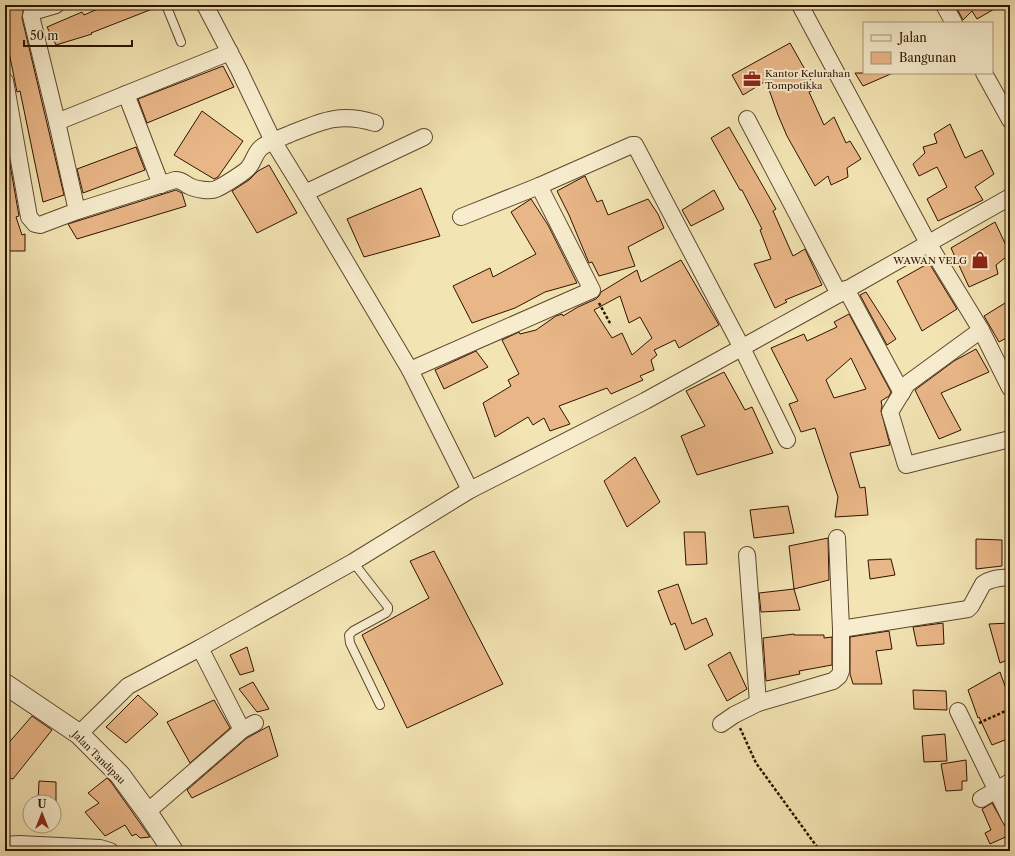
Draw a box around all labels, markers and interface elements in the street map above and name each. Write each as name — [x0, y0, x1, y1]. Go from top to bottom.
scale bar — [24, 22, 132, 48]
legend — [863, 22, 993, 74]
text: 50 m — [30, 28, 59, 43]
text: Jalan — [897, 30, 927, 45]
text: Bangunan — [899, 50, 957, 65]
place label: Kantor Kelurahan Tompotikka — [765, 67, 851, 92]
office icon: Kantor Kelurahan Tompotikka — [742, 69, 762, 89]
shop icon: WAWAN VELG — [970, 250, 990, 270]
place label: WAWAN VELG — [892, 254, 967, 267]
street label: Jalan Tandipau — [68, 726, 128, 787]
north arrow — [22, 794, 62, 834]
text: U — [38, 797, 47, 811]

